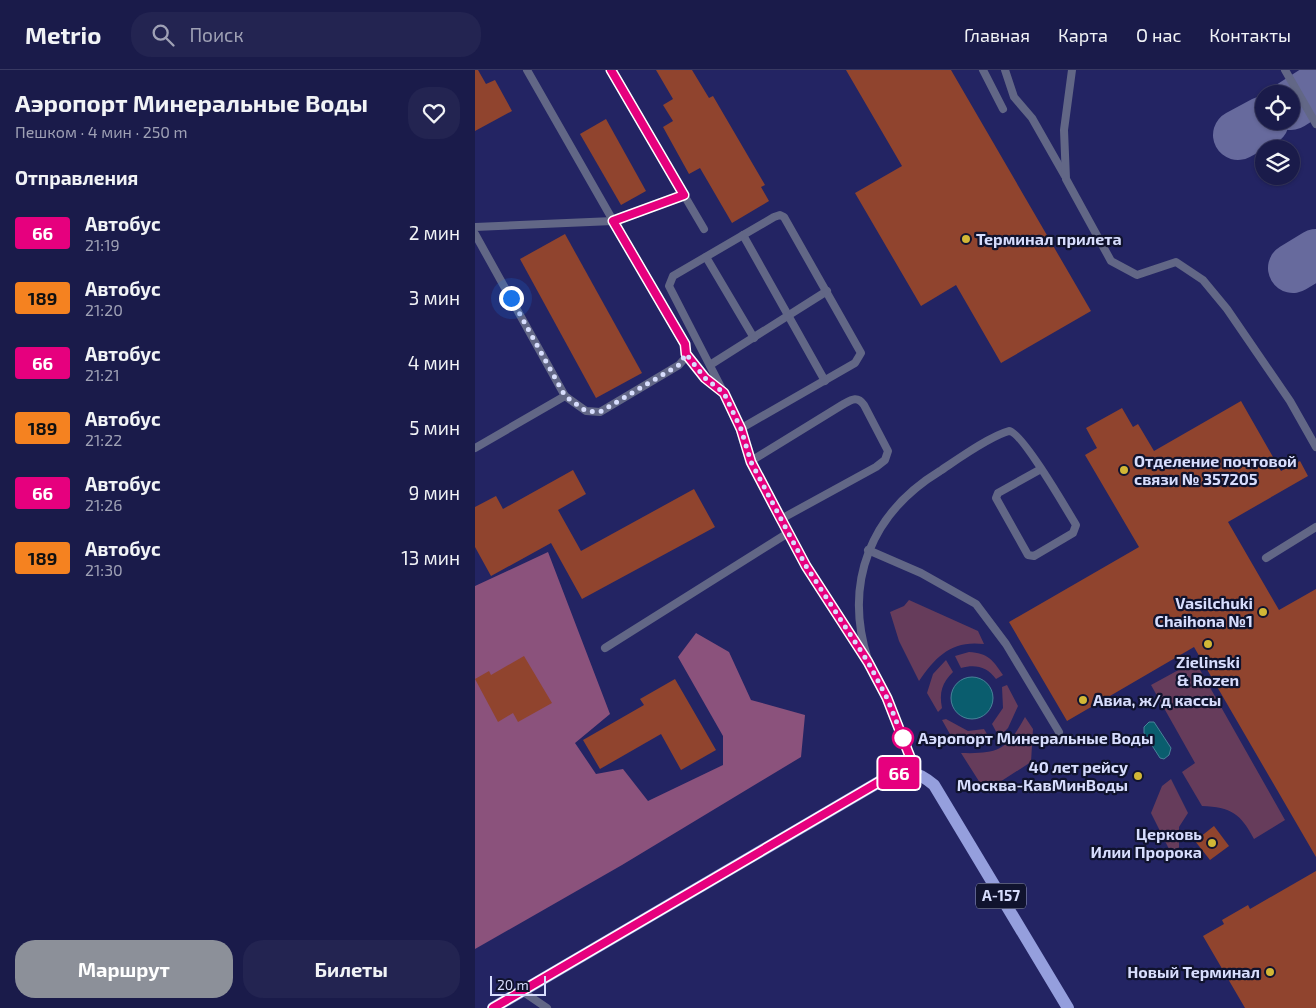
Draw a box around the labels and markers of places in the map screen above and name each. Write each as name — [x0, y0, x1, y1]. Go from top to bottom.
place label: Терминал прилета — [976, 229, 1122, 248]
marker: Терминал прилета — [960, 233, 972, 245]
place label: Отделение почтовой связи № 357205 — [1134, 451, 1297, 488]
marker: Отделение почтовой связи № 357205 — [1118, 464, 1130, 476]
place label: Vasilchuki Chaihona №1 — [1155, 593, 1253, 630]
marker: Vasilchuki Chaihona №1 — [1257, 606, 1269, 618]
marker: Zielinski & Rozen — [1202, 638, 1214, 650]
place label: Zielinski & Rozen — [1176, 652, 1240, 689]
place label: Авиа, ж/д кассы — [1093, 690, 1221, 709]
marker: Авиа, ж/д кассы — [1077, 694, 1089, 706]
marker: Аэропорт Минеральные Воды — [892, 727, 914, 749]
place label: Аэропорт Минеральные Воды — [918, 728, 1153, 747]
place label: 40 лет рейсу Москва-КавМинВоды — [957, 757, 1128, 794]
marker: 40 лет рейсу Москва-КавМинВоды — [1132, 770, 1144, 782]
place label: Церковь Илии Пророка — [1091, 824, 1202, 861]
marker: Церковь Илии Пророка — [1206, 837, 1218, 849]
place label: Новый Терминал — [1127, 962, 1260, 981]
marker: Новый Терминал — [1264, 966, 1276, 978]

